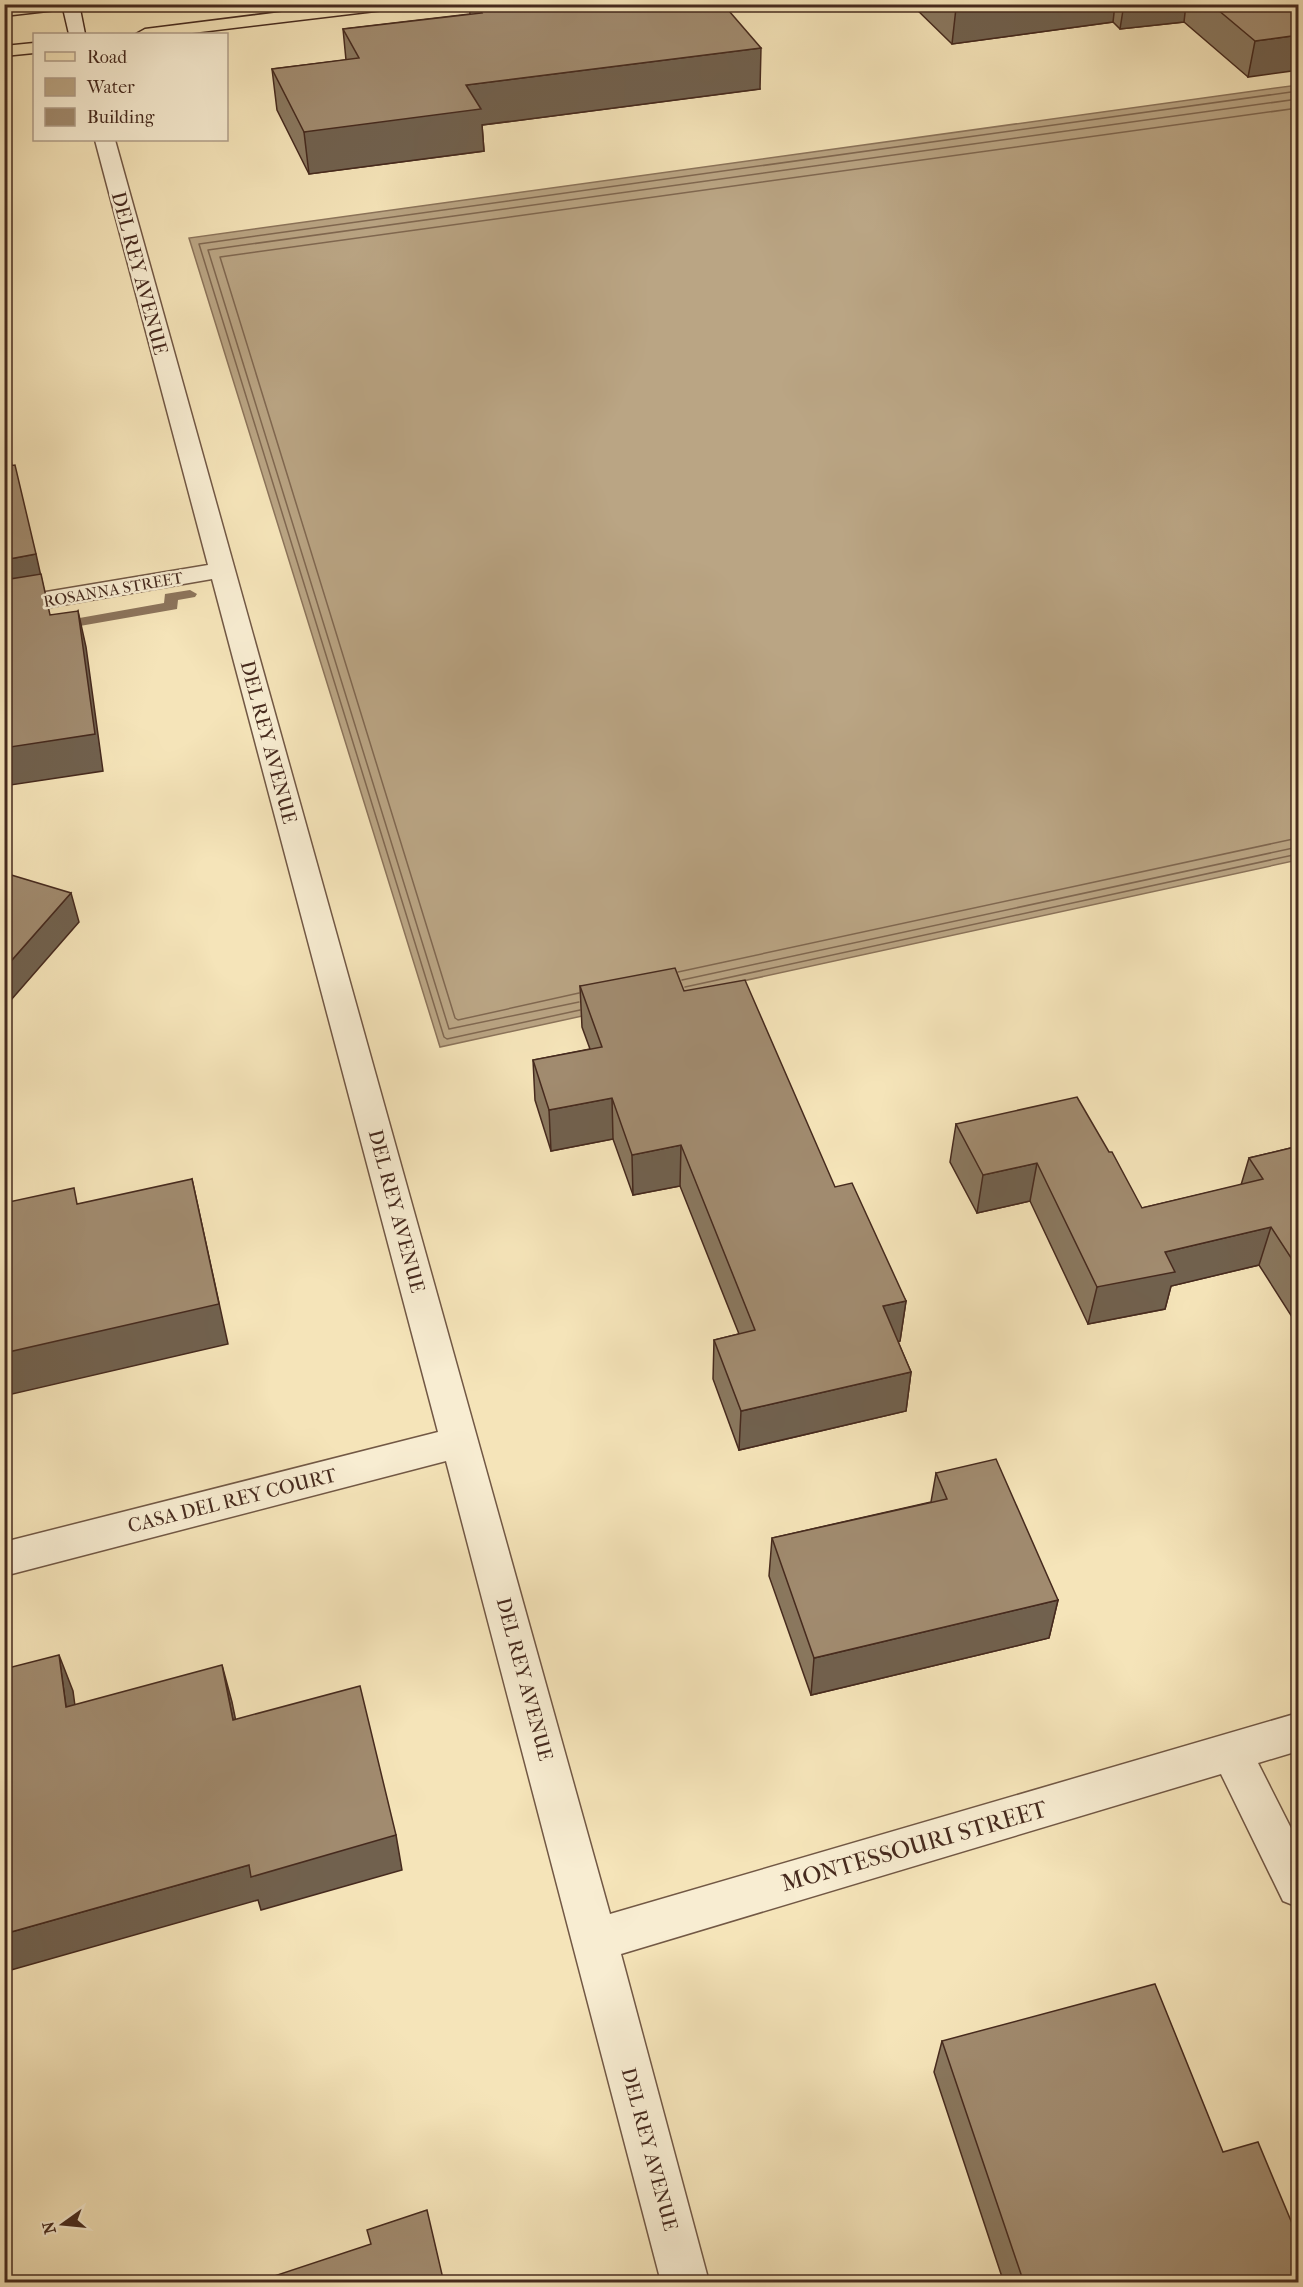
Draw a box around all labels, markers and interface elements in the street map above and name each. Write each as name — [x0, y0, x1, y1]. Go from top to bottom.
legend — [33, 33, 228, 141]
text: Road — [87, 47, 127, 68]
text: Water — [86, 77, 135, 98]
text: Building — [87, 107, 155, 128]
street label: DEL REY AVENUE — [107, 189, 172, 357]
street label: ROSANNA STREET — [42, 568, 184, 611]
street label: DEL REY AVENUE — [236, 658, 301, 826]
street label: DEL REY AVENUE — [364, 1127, 429, 1295]
street label: CASA DEL REY COURT — [125, 1463, 339, 1538]
street label: DEL REY AVENUE — [492, 1595, 557, 1763]
street label: MONTESSOURI STREET — [778, 1794, 1051, 1897]
street label: DEL REY AVENUE — [617, 2065, 682, 2233]
north arrow — [33, 2194, 93, 2254]
text: N — [38, 2219, 60, 2236]

